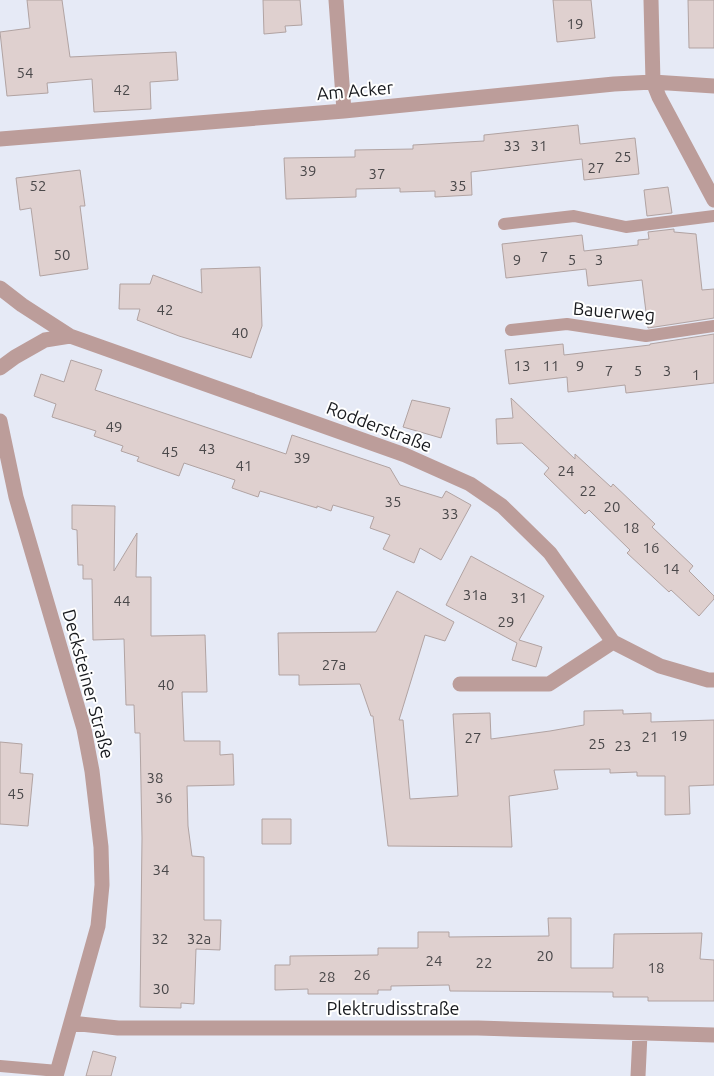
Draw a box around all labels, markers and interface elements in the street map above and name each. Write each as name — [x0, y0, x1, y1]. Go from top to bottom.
house number: 19 — [567, 15, 583, 32]
house number: 54 — [17, 64, 33, 81]
street label: Am Acker — [316, 77, 394, 103]
house number: 42 — [114, 81, 130, 98]
house number: 33 — [504, 137, 520, 154]
house number: 31 — [531, 137, 547, 154]
house number: 25 — [615, 148, 631, 165]
house number: 27 — [588, 159, 604, 176]
house number: 39 — [300, 162, 316, 179]
house number: 37 — [369, 165, 385, 182]
house number: 52 — [30, 177, 46, 194]
house number: 35 — [450, 177, 466, 194]
house number: 50 — [54, 246, 70, 263]
house number: 7 — [540, 248, 548, 265]
house number: 9 — [513, 251, 521, 268]
house number: 5 — [568, 251, 576, 268]
house number: 3 — [595, 251, 603, 268]
street label: Bauerweg — [572, 297, 656, 325]
house number: 42 — [157, 301, 173, 318]
house number: 40 — [232, 324, 248, 341]
house number: 13 — [514, 357, 530, 374]
house number: 11 — [543, 357, 559, 374]
house number: 9 — [576, 357, 584, 374]
house number: 7 — [605, 362, 613, 379]
house number: 5 — [634, 362, 642, 379]
house number: 3 — [663, 362, 671, 379]
house number: 1 — [692, 366, 700, 383]
street label: Rodderstraße — [324, 397, 435, 455]
house number: 49 — [106, 418, 122, 435]
house number: 43 — [199, 440, 215, 457]
house number: 45 — [162, 443, 178, 460]
house number: 39 — [294, 449, 310, 466]
house number: 41 — [236, 457, 252, 474]
house number: 24 — [558, 462, 574, 479]
house number: 22 — [580, 482, 596, 499]
house number: 35 — [385, 493, 401, 510]
house number: 20 — [604, 498, 620, 515]
house number: 33 — [442, 505, 458, 522]
house number: 18 — [623, 519, 639, 536]
house number: 16 — [643, 539, 659, 556]
house number: 14 — [663, 560, 679, 577]
house number: 31a — [463, 586, 487, 603]
house number: 31 — [511, 589, 527, 606]
house number: 44 — [114, 592, 130, 609]
street label: Decksteiner Straße — [59, 607, 119, 761]
house number: 29 — [498, 613, 514, 630]
house number: 27a — [322, 656, 346, 673]
house number: 40 — [158, 676, 174, 693]
house number: 19 — [671, 727, 687, 744]
house number: 21 — [642, 728, 658, 745]
house number: 27 — [465, 729, 481, 746]
house number: 25 — [589, 735, 605, 752]
house number: 23 — [615, 737, 631, 754]
house number: 38 — [147, 769, 163, 786]
house number: 45 — [8, 785, 24, 802]
house number: 36 — [156, 789, 172, 806]
house number: 34 — [153, 861, 169, 878]
house number: 32 — [152, 930, 168, 947]
house number: 32a — [187, 930, 211, 947]
house number: 20 — [537, 947, 553, 964]
house number: 24 — [426, 952, 442, 969]
house number: 22 — [476, 954, 492, 971]
house number: 18 — [648, 959, 664, 976]
house number: 26 — [354, 966, 370, 983]
house number: 28 — [319, 968, 335, 985]
house number: 30 — [153, 980, 169, 997]
street label: Plektrudisstraße — [326, 998, 460, 1018]

